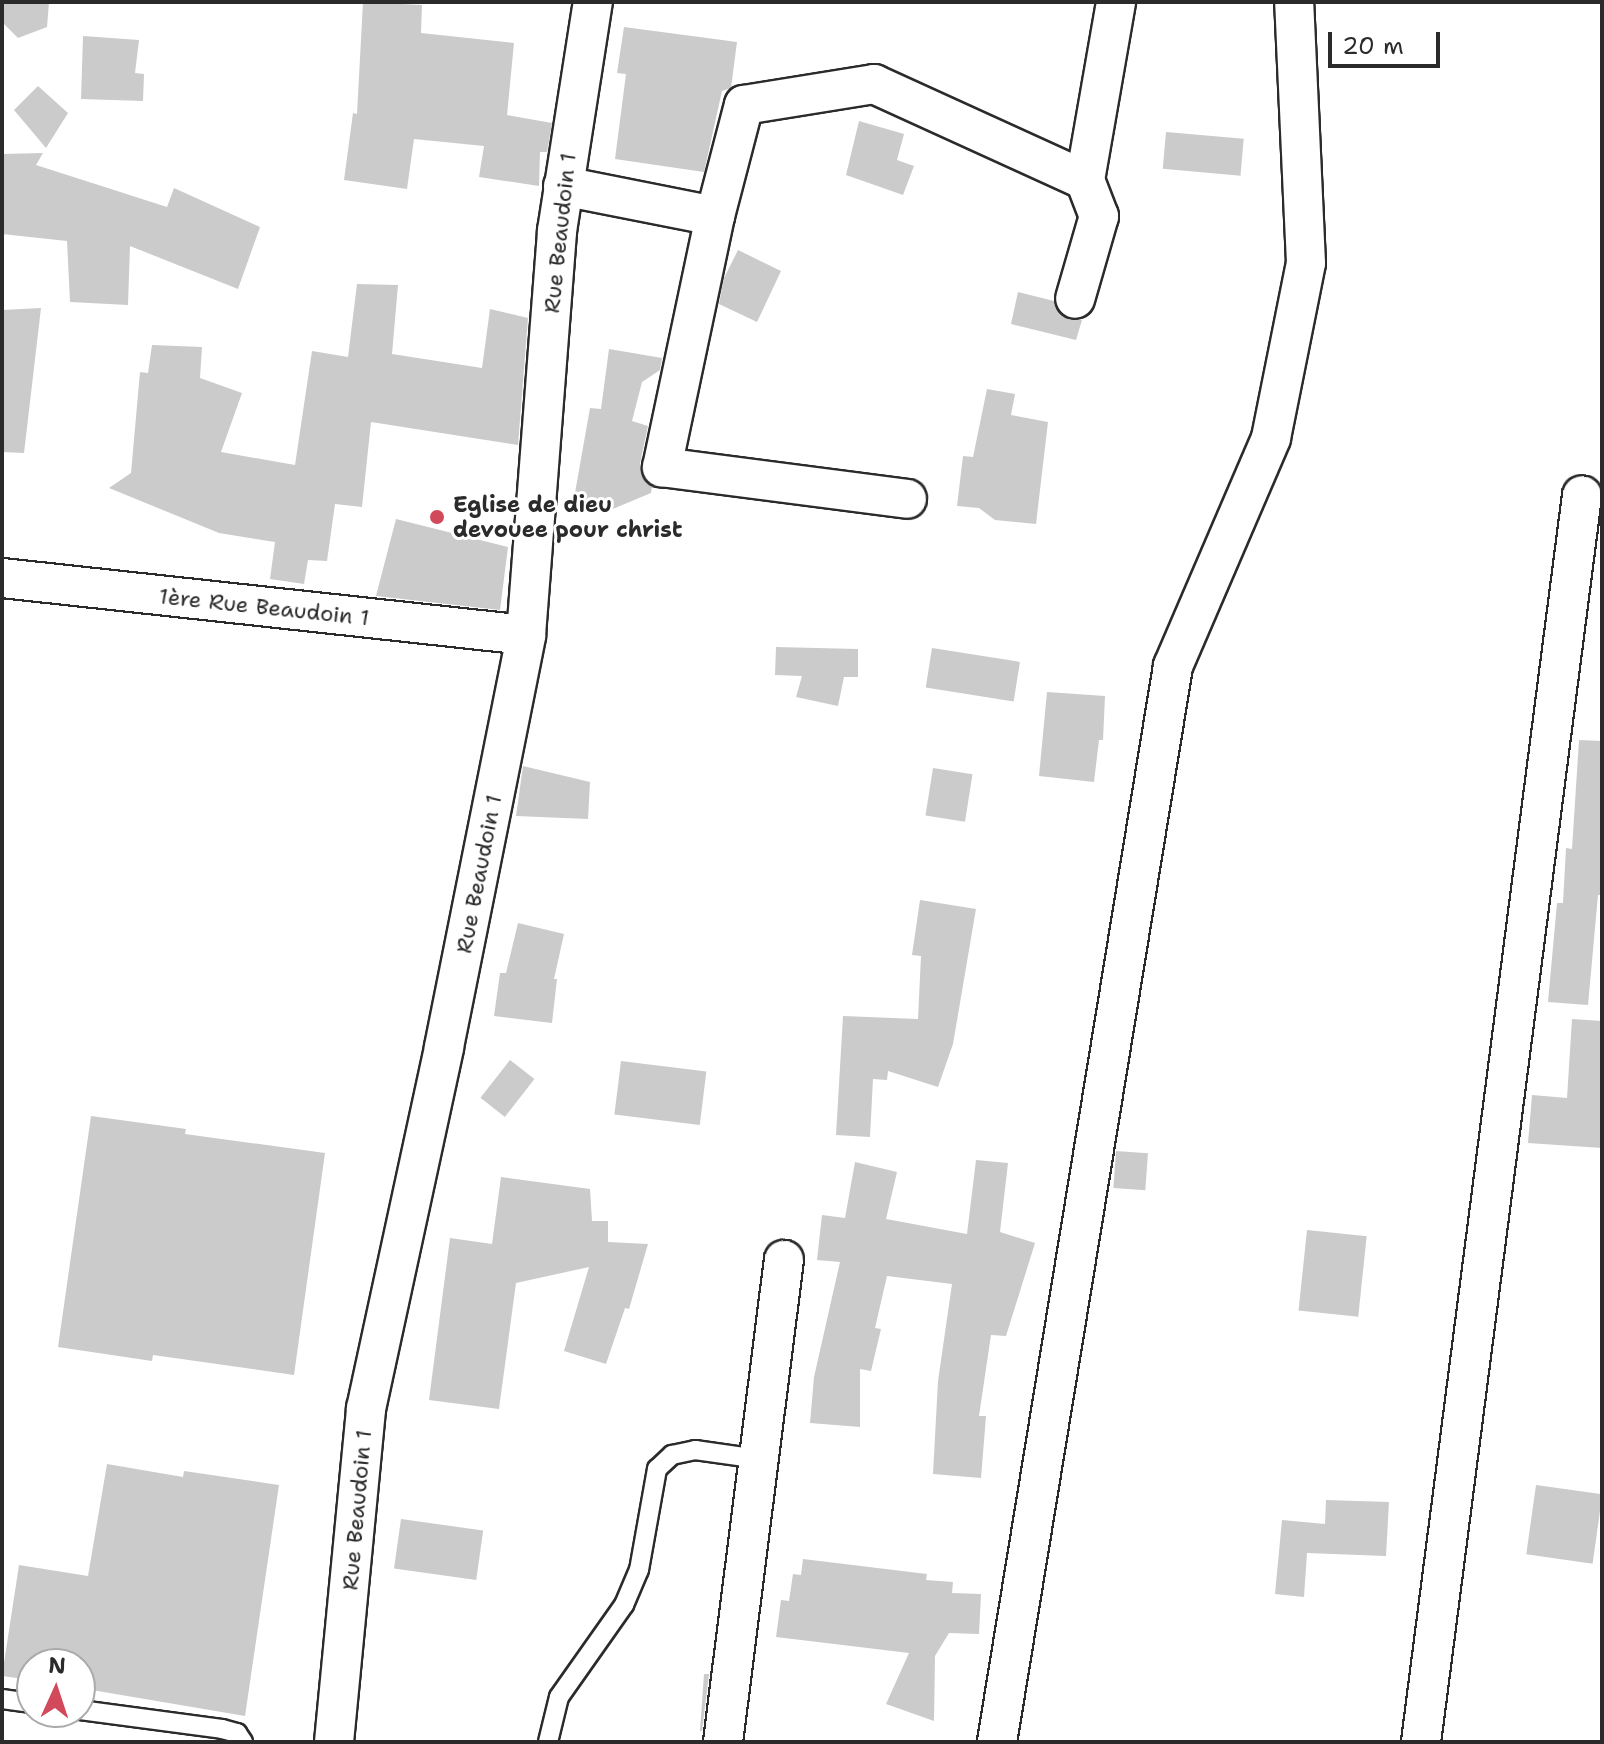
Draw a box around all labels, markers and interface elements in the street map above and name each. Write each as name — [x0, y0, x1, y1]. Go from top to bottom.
scale bar — [1332, 16, 1444, 66]
text: 20 m — [1342, 30, 1404, 62]
street label: Rue Beaudoin 1 — [538, 152, 582, 314]
place label: Eglise de dieu devouee pour christ — [453, 491, 682, 542]
marker: Eglise de dieu devouee pour christ — [428, 508, 446, 526]
street label: 1ère Rue Beaudoin 1 — [158, 583, 370, 631]
street label: Rue Beaudoin 1 — [451, 792, 507, 956]
street label: Rue Beaudoin 1 — [337, 1429, 377, 1591]
north arrow — [16, 1648, 96, 1728]
text: N — [48, 1651, 67, 1680]

